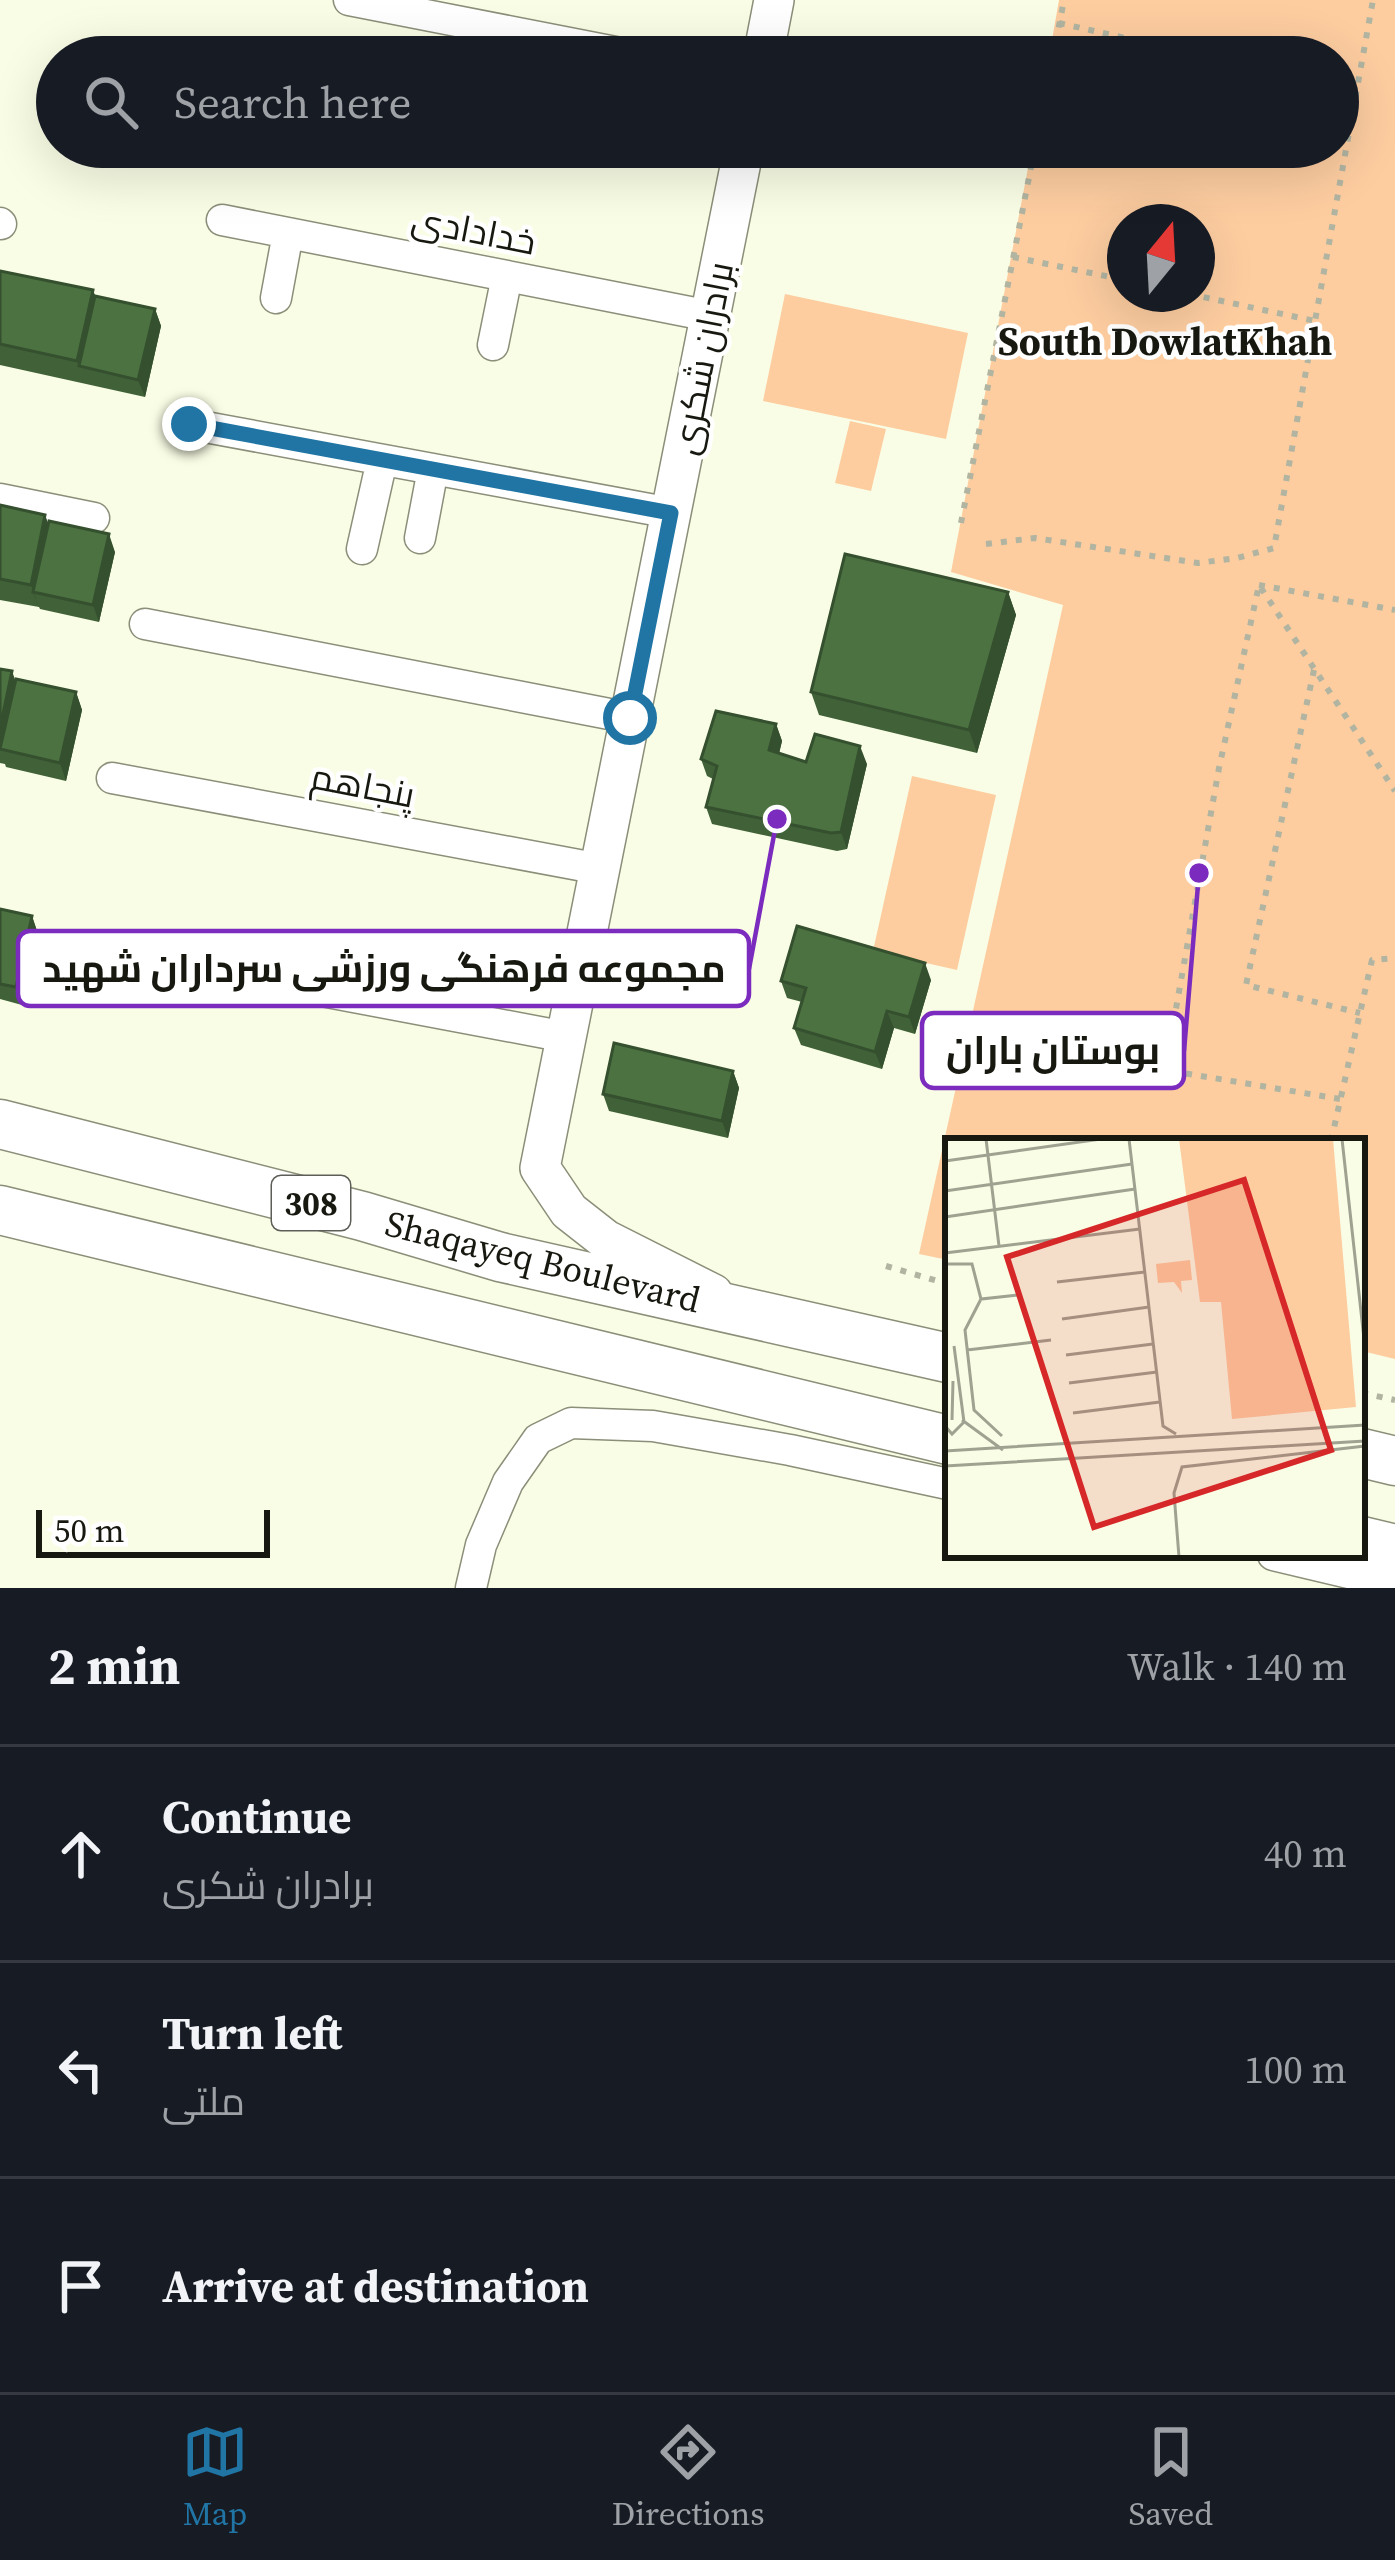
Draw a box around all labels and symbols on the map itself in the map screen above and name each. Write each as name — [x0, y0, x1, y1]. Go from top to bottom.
street label: خدادادی — [408, 194, 540, 267]
north arrow — [1107, 204, 1215, 312]
street label: برادران شکری — [660, 257, 745, 459]
district label: South DowlatKhah — [998, 315, 1332, 368]
route end — [162, 397, 216, 451]
route start — [603, 691, 657, 745]
street label: پنجاهم — [307, 751, 419, 820]
callout: مجموعه فرهنگی ورزشی سرداران شهید — [18, 931, 749, 1006]
text: مجموعه فرهنگی ورزشی سرداران شهید — [42, 942, 726, 995]
callout: بوستان باران — [922, 1013, 1184, 1088]
text: بوستان باران — [946, 1024, 1160, 1077]
inset map — [945, 1138, 1365, 1558]
road number: 308 — [272, 1176, 350, 1230]
street label: Shaqayeq Boulevard — [380, 1199, 706, 1324]
scale bar — [36, 1504, 270, 1557]

